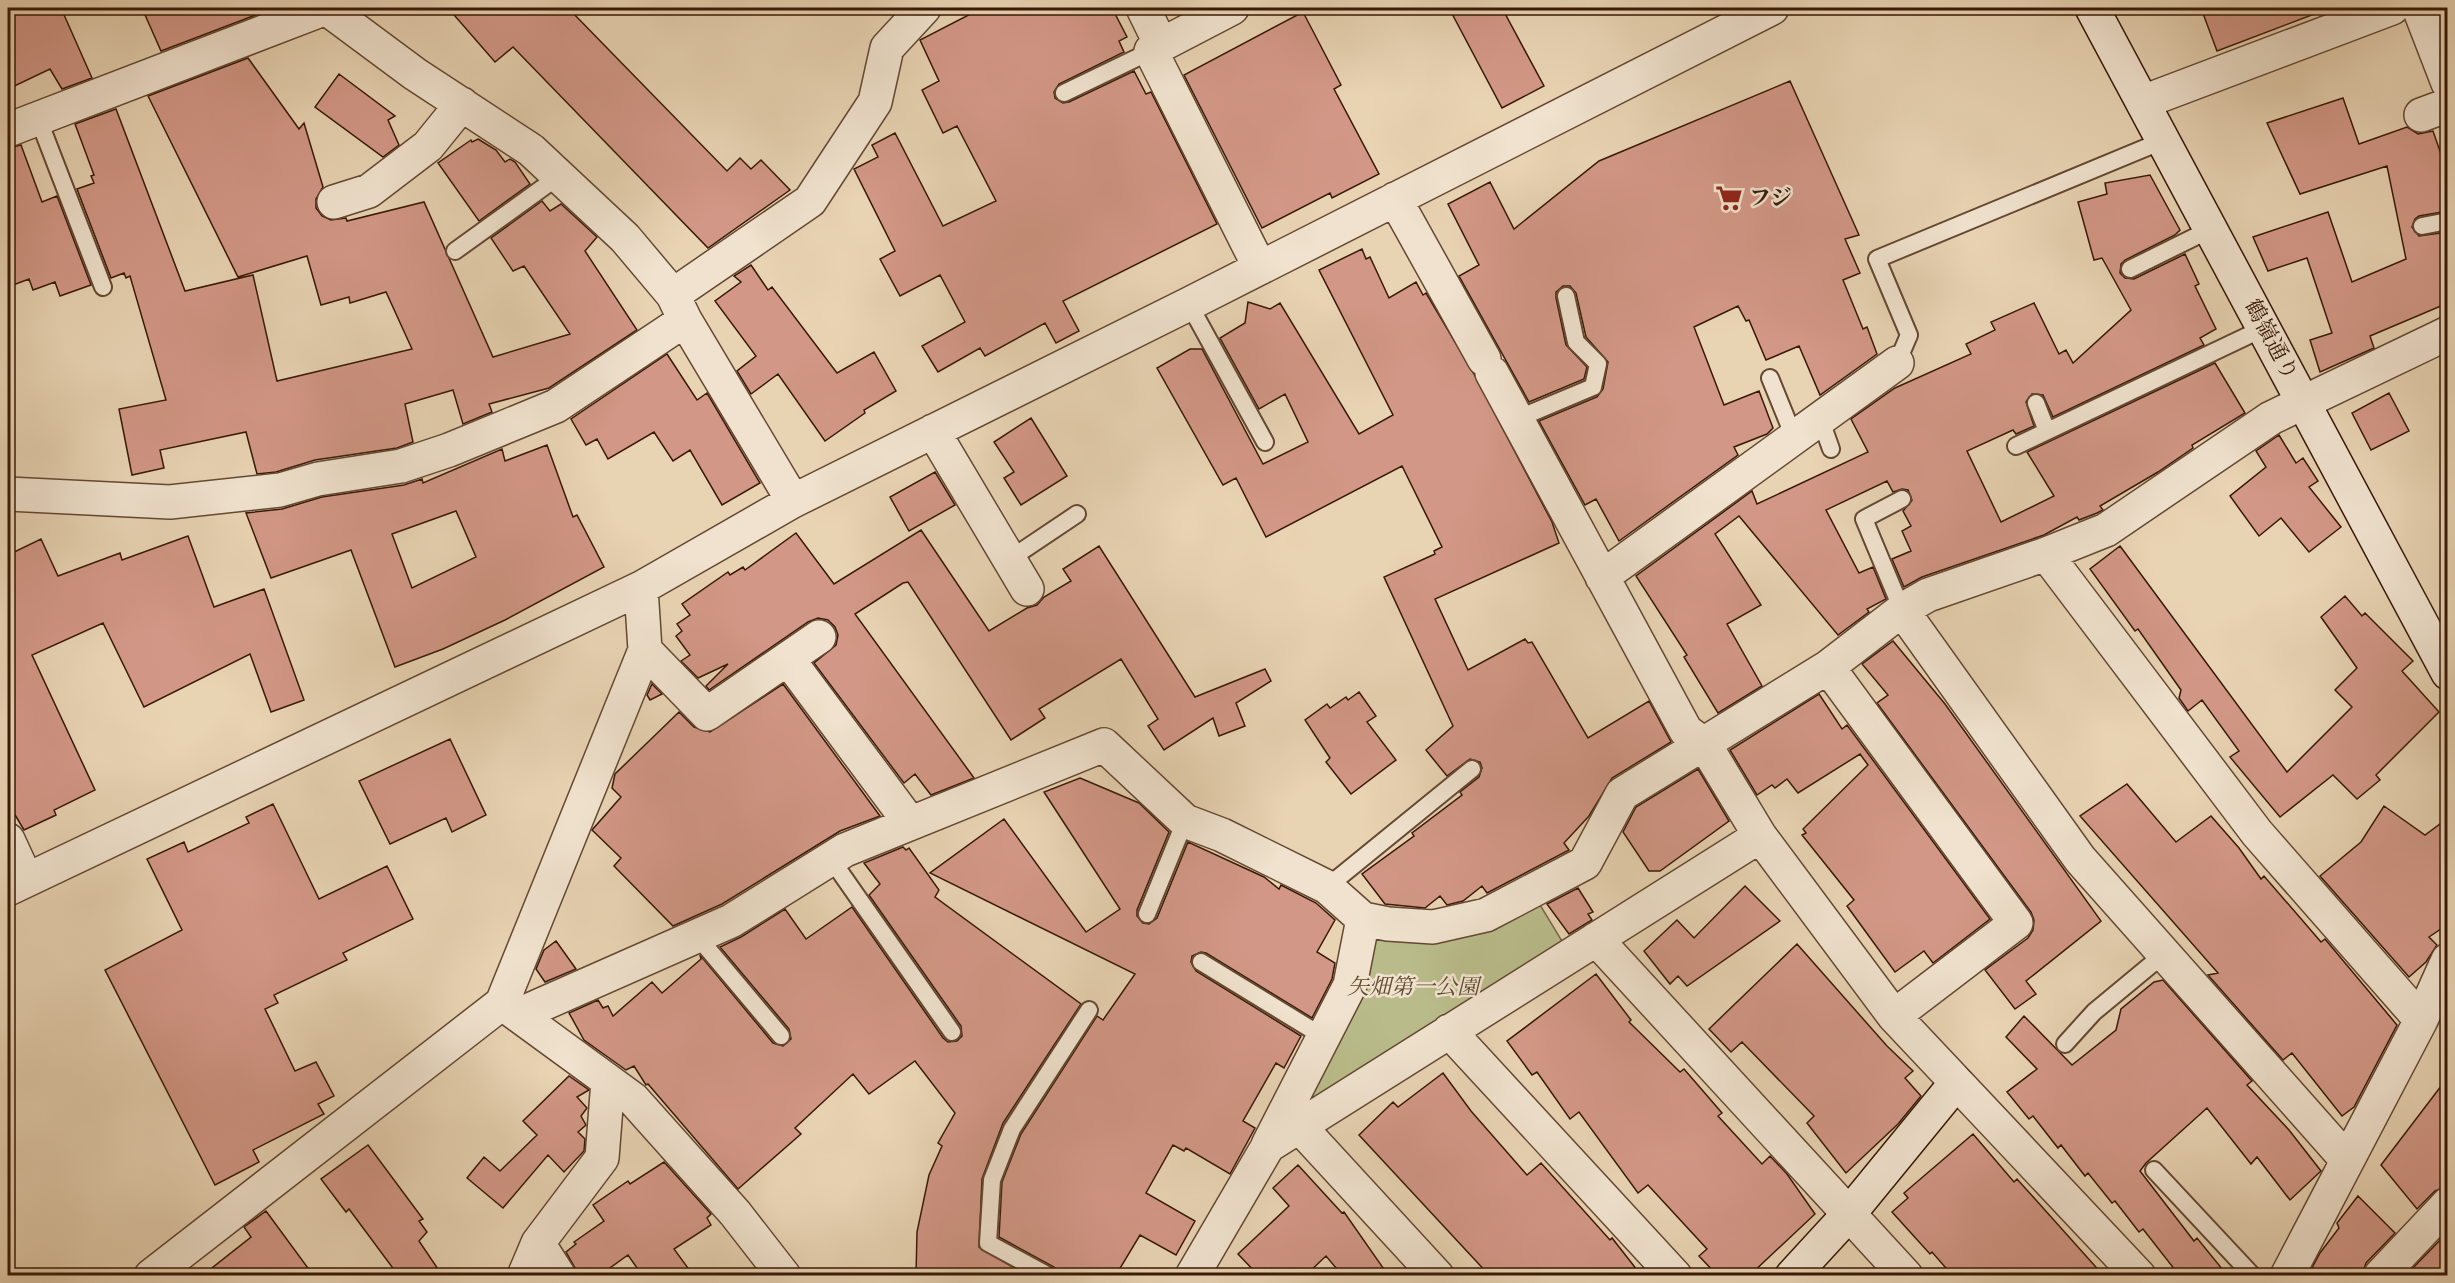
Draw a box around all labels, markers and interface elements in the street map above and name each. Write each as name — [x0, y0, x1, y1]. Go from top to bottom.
supermarket icon: フジ — [1714, 183, 1744, 213]
place label: フジ — [1749, 185, 1792, 212]
street label: 鶴嶺通り — [2238, 295, 2304, 385]
park label: 矢畑第一公園 — [1347, 974, 1482, 1001]

